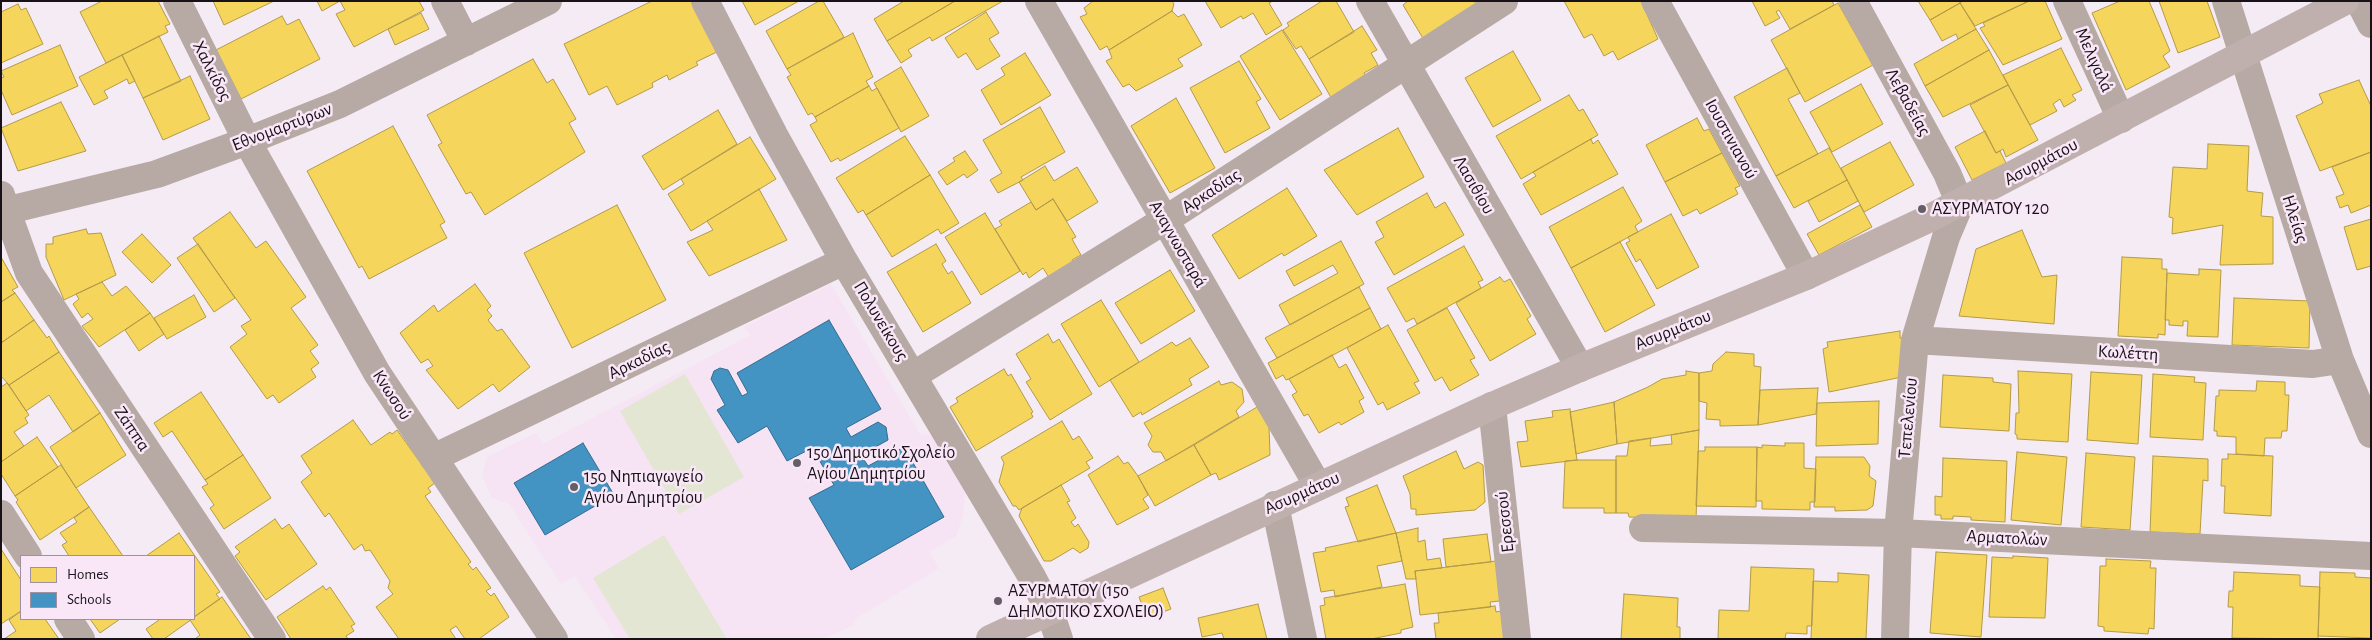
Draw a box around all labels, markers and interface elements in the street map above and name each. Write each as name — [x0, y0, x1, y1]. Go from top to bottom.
street label: Μελιγαλά — [2070, 24, 2118, 96]
street label: Χαλκίδος — [188, 37, 236, 105]
street label: Λεβαδείας — [1881, 64, 1935, 140]
street label: Ιουστινιανού — [1700, 95, 1762, 183]
street label: Εθνομαρτύρων — [229, 98, 335, 156]
street label: Ασυρμάτου — [2000, 134, 2082, 190]
street label: Λασιθίου — [1449, 152, 1499, 218]
street label: Αρκαδίας — [1178, 164, 1244, 218]
street label: Ηλείας — [2277, 192, 2313, 246]
street label: Αναγνωσταρά — [1144, 197, 1212, 291]
place label: ΑΣΥΡΜΑΤΟΥ 120 — [1932, 198, 2049, 220]
marker: ΑΣΥΡΜΑΤΟΥ 120 — [1916, 203, 1928, 215]
street label: Πολυνείκους — [849, 277, 913, 365]
street label: Ασυρμάτου — [1632, 305, 1714, 355]
street label: Αρκαδίας — [605, 336, 673, 384]
street label: Κωλέττη — [2097, 341, 2159, 365]
street label: Κνωσού — [368, 366, 416, 424]
street label: Τεπελενίου — [1894, 377, 1922, 459]
street label: Ζάππα — [109, 402, 155, 456]
place label: 15ο Δημοτικό Σχολείο Αγίου Δημητρίου — [807, 442, 955, 484]
marker: 15ο Δημοτικό Σχολείο Αγίου Δημητρίου — [791, 457, 803, 469]
place label: 15ο Νηπιαγωγείο Αγίου Δημητρίου — [584, 466, 703, 508]
street label: Ασυρμάτου — [1261, 467, 1343, 519]
marker: 15ο Νηπιαγωγείο Αγίου Δημητρίου — [568, 481, 580, 493]
street label: Ερεσσού — [1491, 490, 1519, 554]
street label: Αρματολών — [1966, 525, 2048, 551]
legend — [20, 555, 195, 620]
text: Homes — [67, 567, 109, 582]
place label: ΑΣΥΡΜΑΤΟΥ (15ο ΔΗΜΟΤΙΚΟ ΣΧΟΛΕΙΟ) — [1008, 580, 1164, 622]
text: Schools — [67, 592, 111, 607]
marker: ΑΣΥΡΜΑΤΟΥ (15ο ΔΗΜΟΤΙΚΟ ΣΧΟΛΕΙΟ) — [992, 595, 1004, 607]

